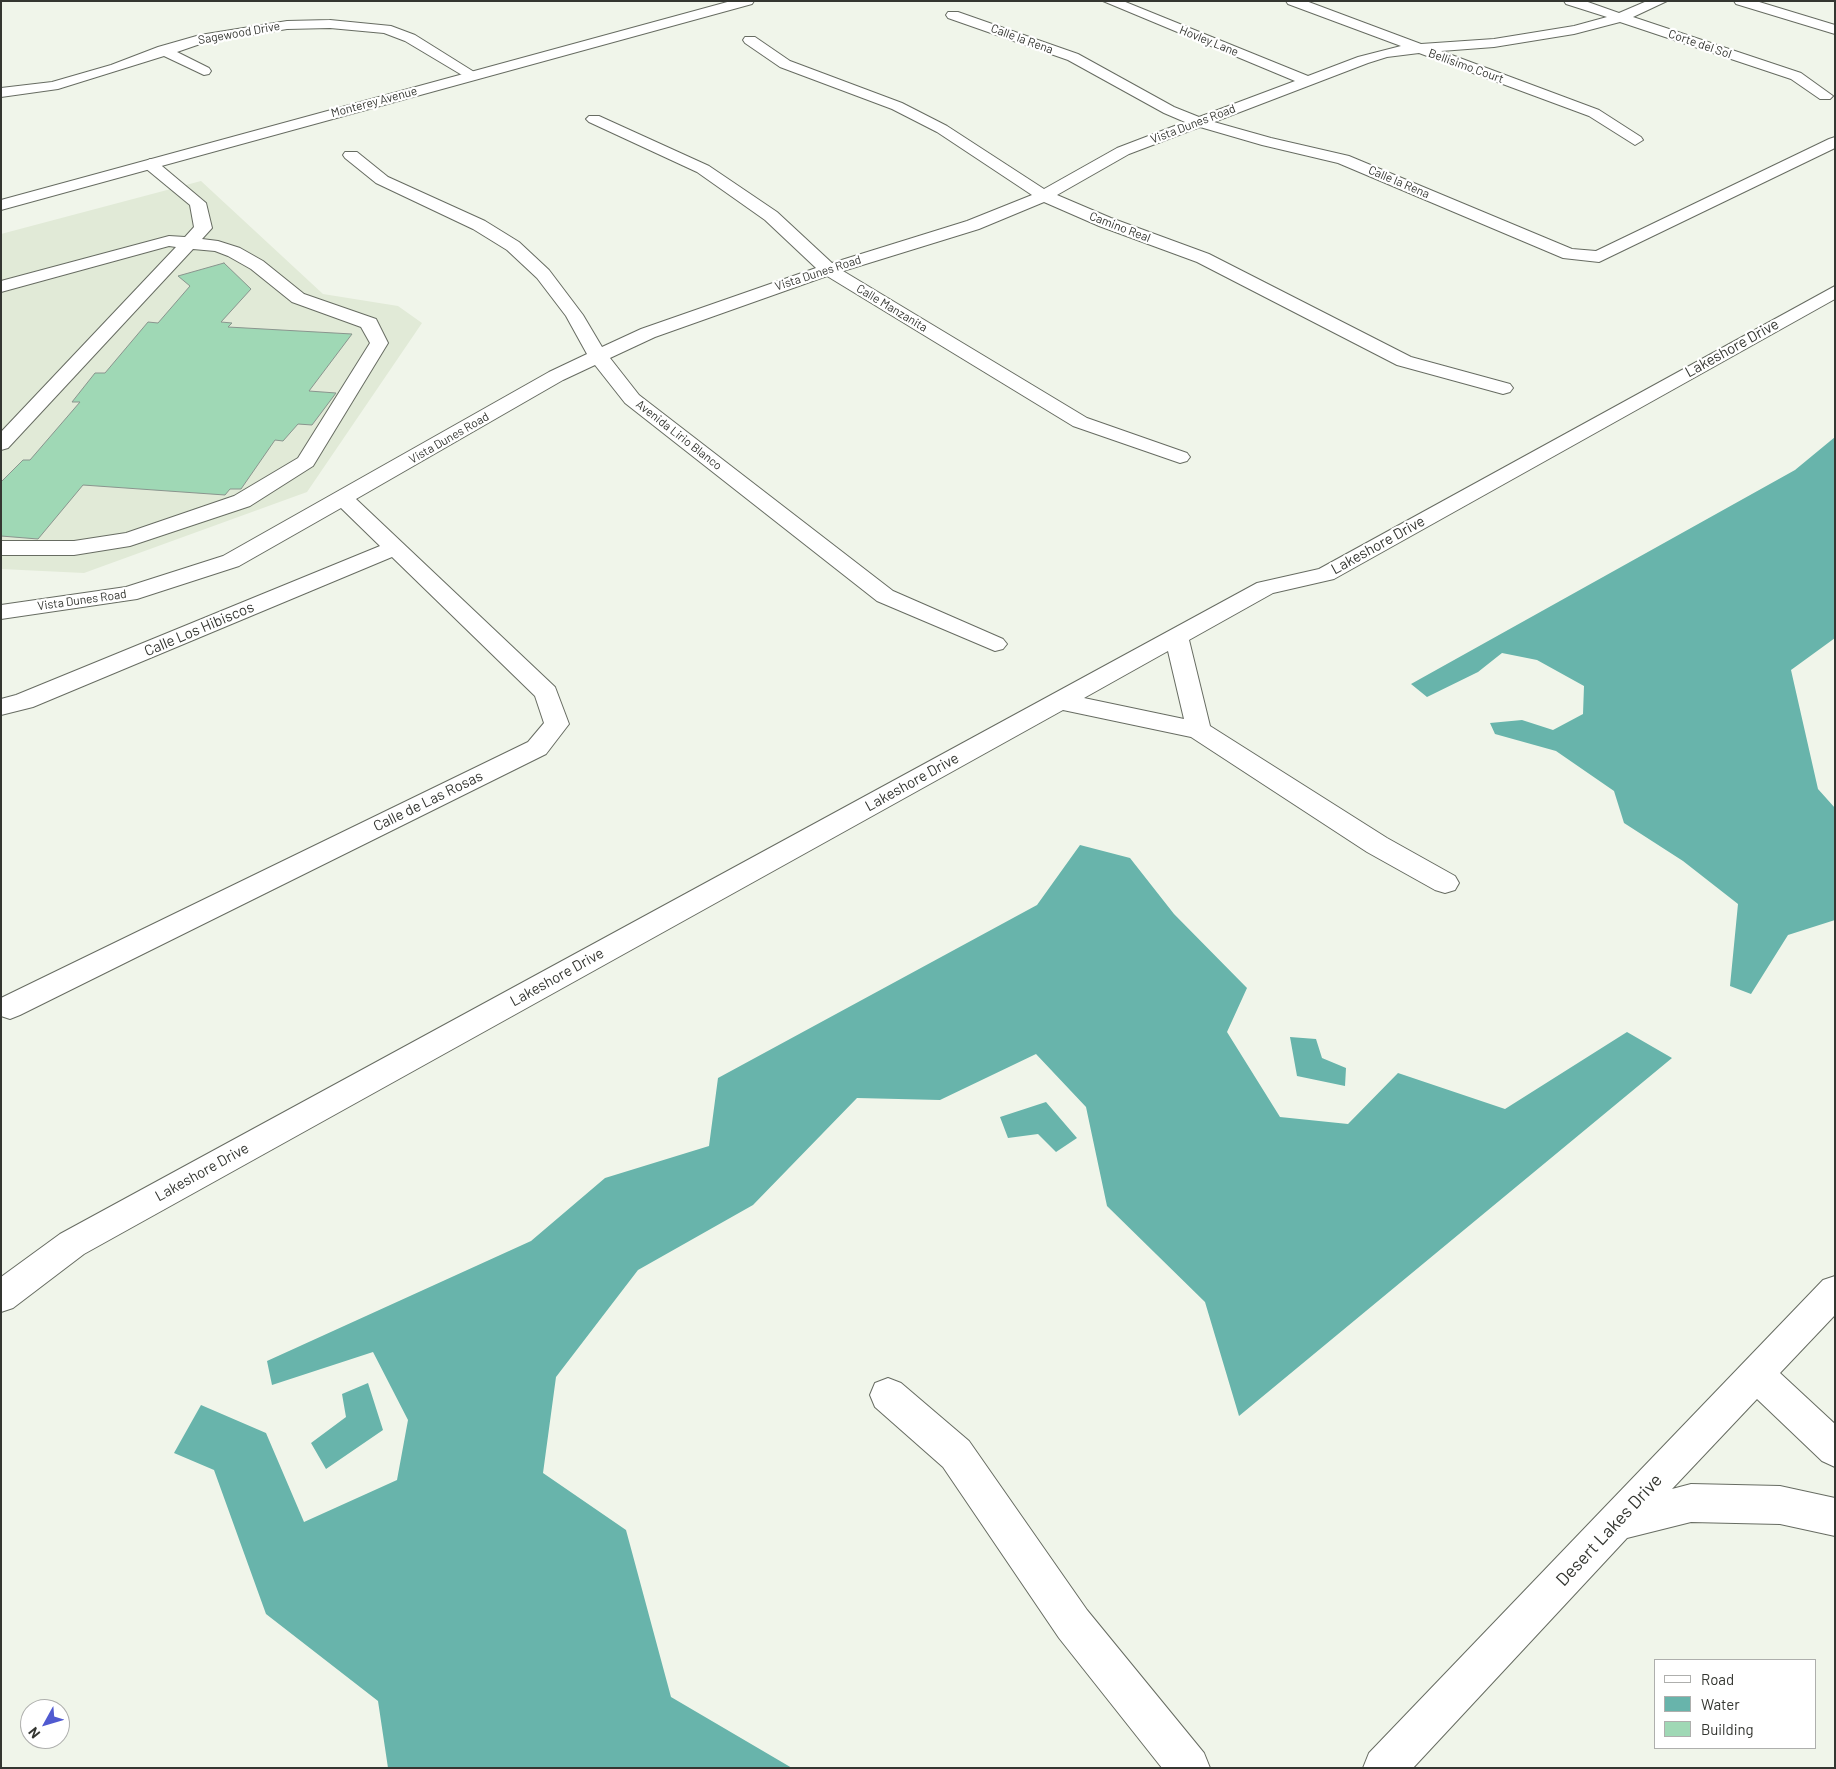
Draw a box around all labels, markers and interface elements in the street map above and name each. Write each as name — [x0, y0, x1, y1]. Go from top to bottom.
street label: Sagewood Drive — [197, 19, 281, 47]
street label: Calle la Rena — [989, 21, 1055, 57]
street label: Hovley Lane — [1177, 23, 1241, 59]
street label: Corte del Sol — [1667, 26, 1733, 62]
street label: Bellisimo Court — [1426, 46, 1506, 86]
street label: Monterey Avenue — [329, 84, 419, 120]
street label: Vista Dunes Road — [1148, 101, 1238, 147]
street label: Calle la Rena — [1366, 163, 1432, 201]
street label: Camino Real — [1087, 209, 1153, 245]
street label: Vista Dunes Road — [773, 252, 863, 294]
street label: Calle Manzanita — [854, 281, 930, 335]
street label: Lakeshore Drive — [1682, 315, 1782, 381]
street label: Avenida Lirio Blanco — [633, 397, 725, 473]
street label: Vista Dunes Road — [406, 409, 492, 467]
street label: Lakeshore Drive — [1328, 512, 1428, 578]
street label: Vista Dunes Road — [37, 587, 127, 613]
street label: Calle Los Hibiscos — [141, 598, 257, 660]
street label: Lakeshore Drive — [862, 749, 962, 815]
street label: Calle de Las Rosas — [370, 767, 486, 835]
street label: Lakeshore Drive — [507, 944, 607, 1010]
street label: Lakeshore Drive — [152, 1139, 252, 1205]
street label: Desert Lakes Drive — [1551, 1469, 1667, 1591]
legend — [1654, 1659, 1816, 1749]
text: Road — [1701, 1670, 1734, 1688]
text: Water — [1701, 1695, 1740, 1713]
north arrow — [20, 1699, 70, 1749]
text: Building — [1701, 1720, 1754, 1738]
text: N — [24, 1724, 43, 1742]

